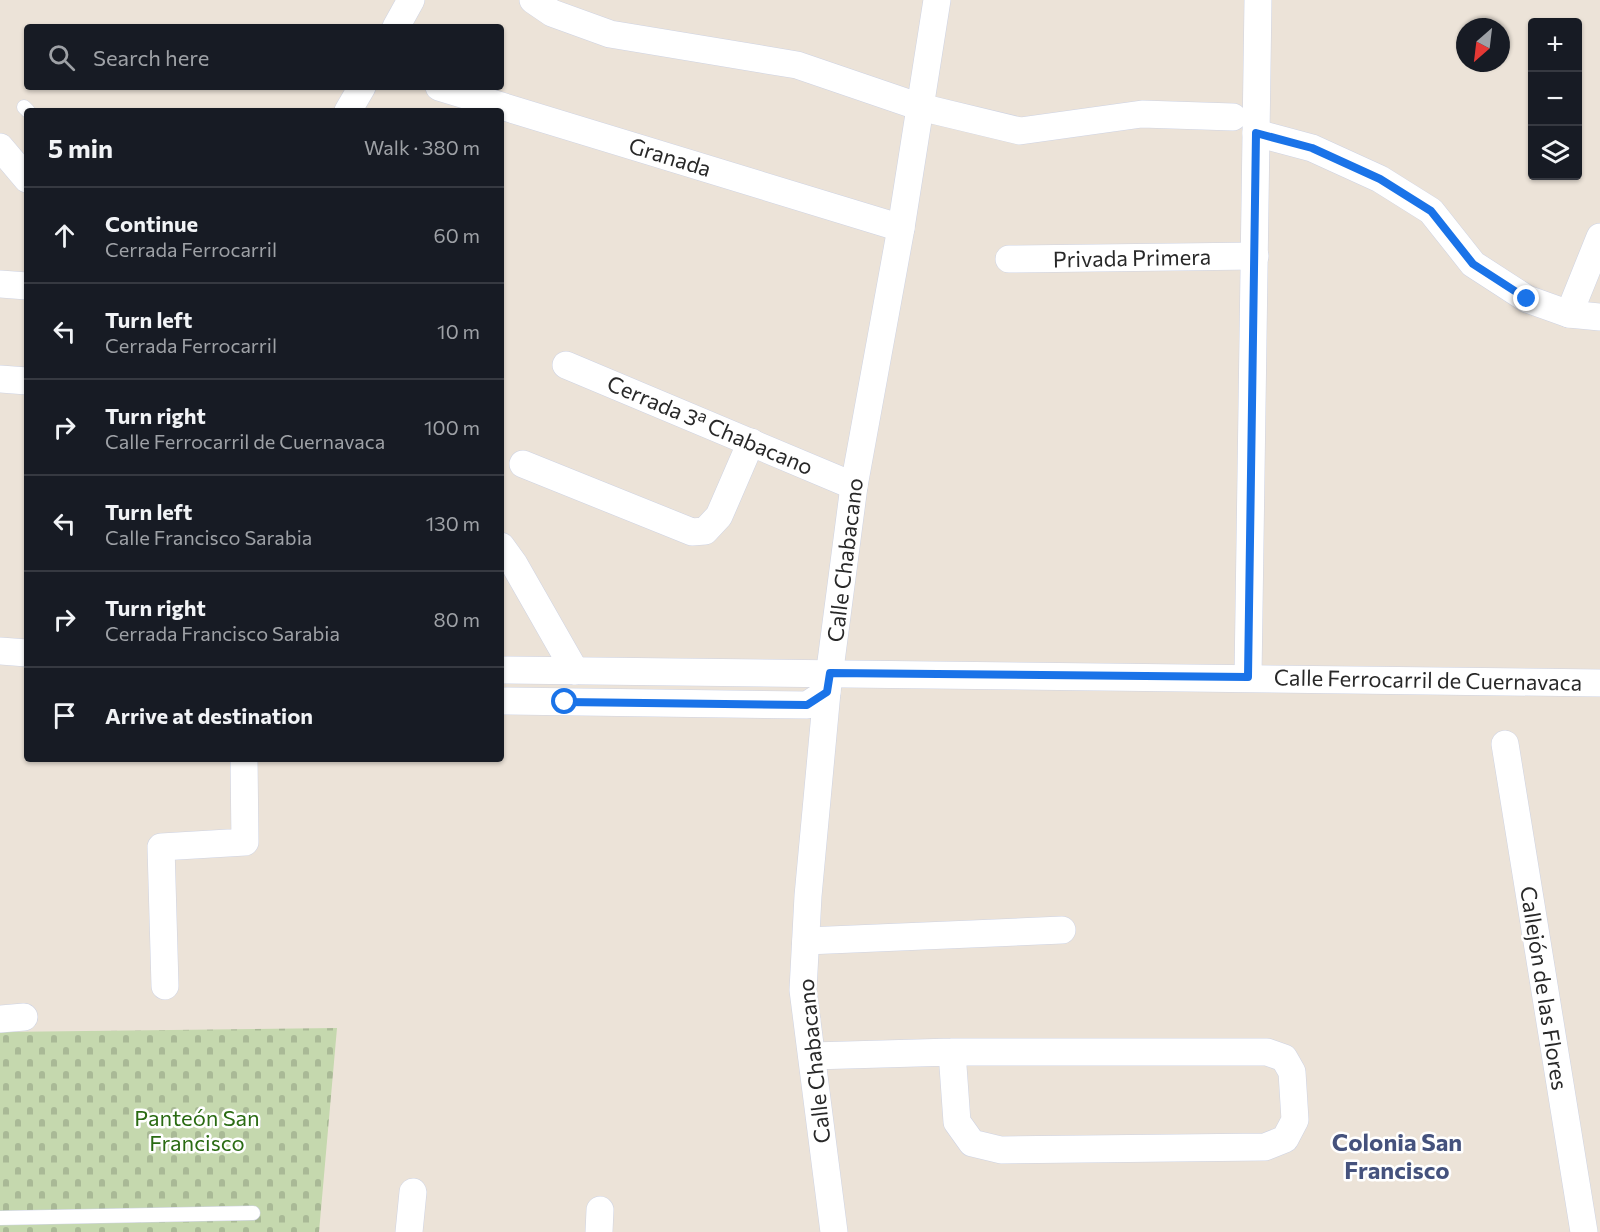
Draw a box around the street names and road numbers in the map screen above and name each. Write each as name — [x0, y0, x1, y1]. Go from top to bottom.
street label: Granada — [626, 131, 715, 182]
street label: Privada Primera — [1053, 243, 1211, 272]
street label: Cerrada 3ª Chabacano — [603, 369, 817, 480]
street label: Calle Chabacano — [821, 476, 868, 644]
street label: Calle Ferrocarril de Cuernavaca — [1274, 663, 1582, 696]
street label: Callejón de las Flores — [1515, 884, 1574, 1092]
street label: Calle Chabacano — [791, 977, 836, 1145]

